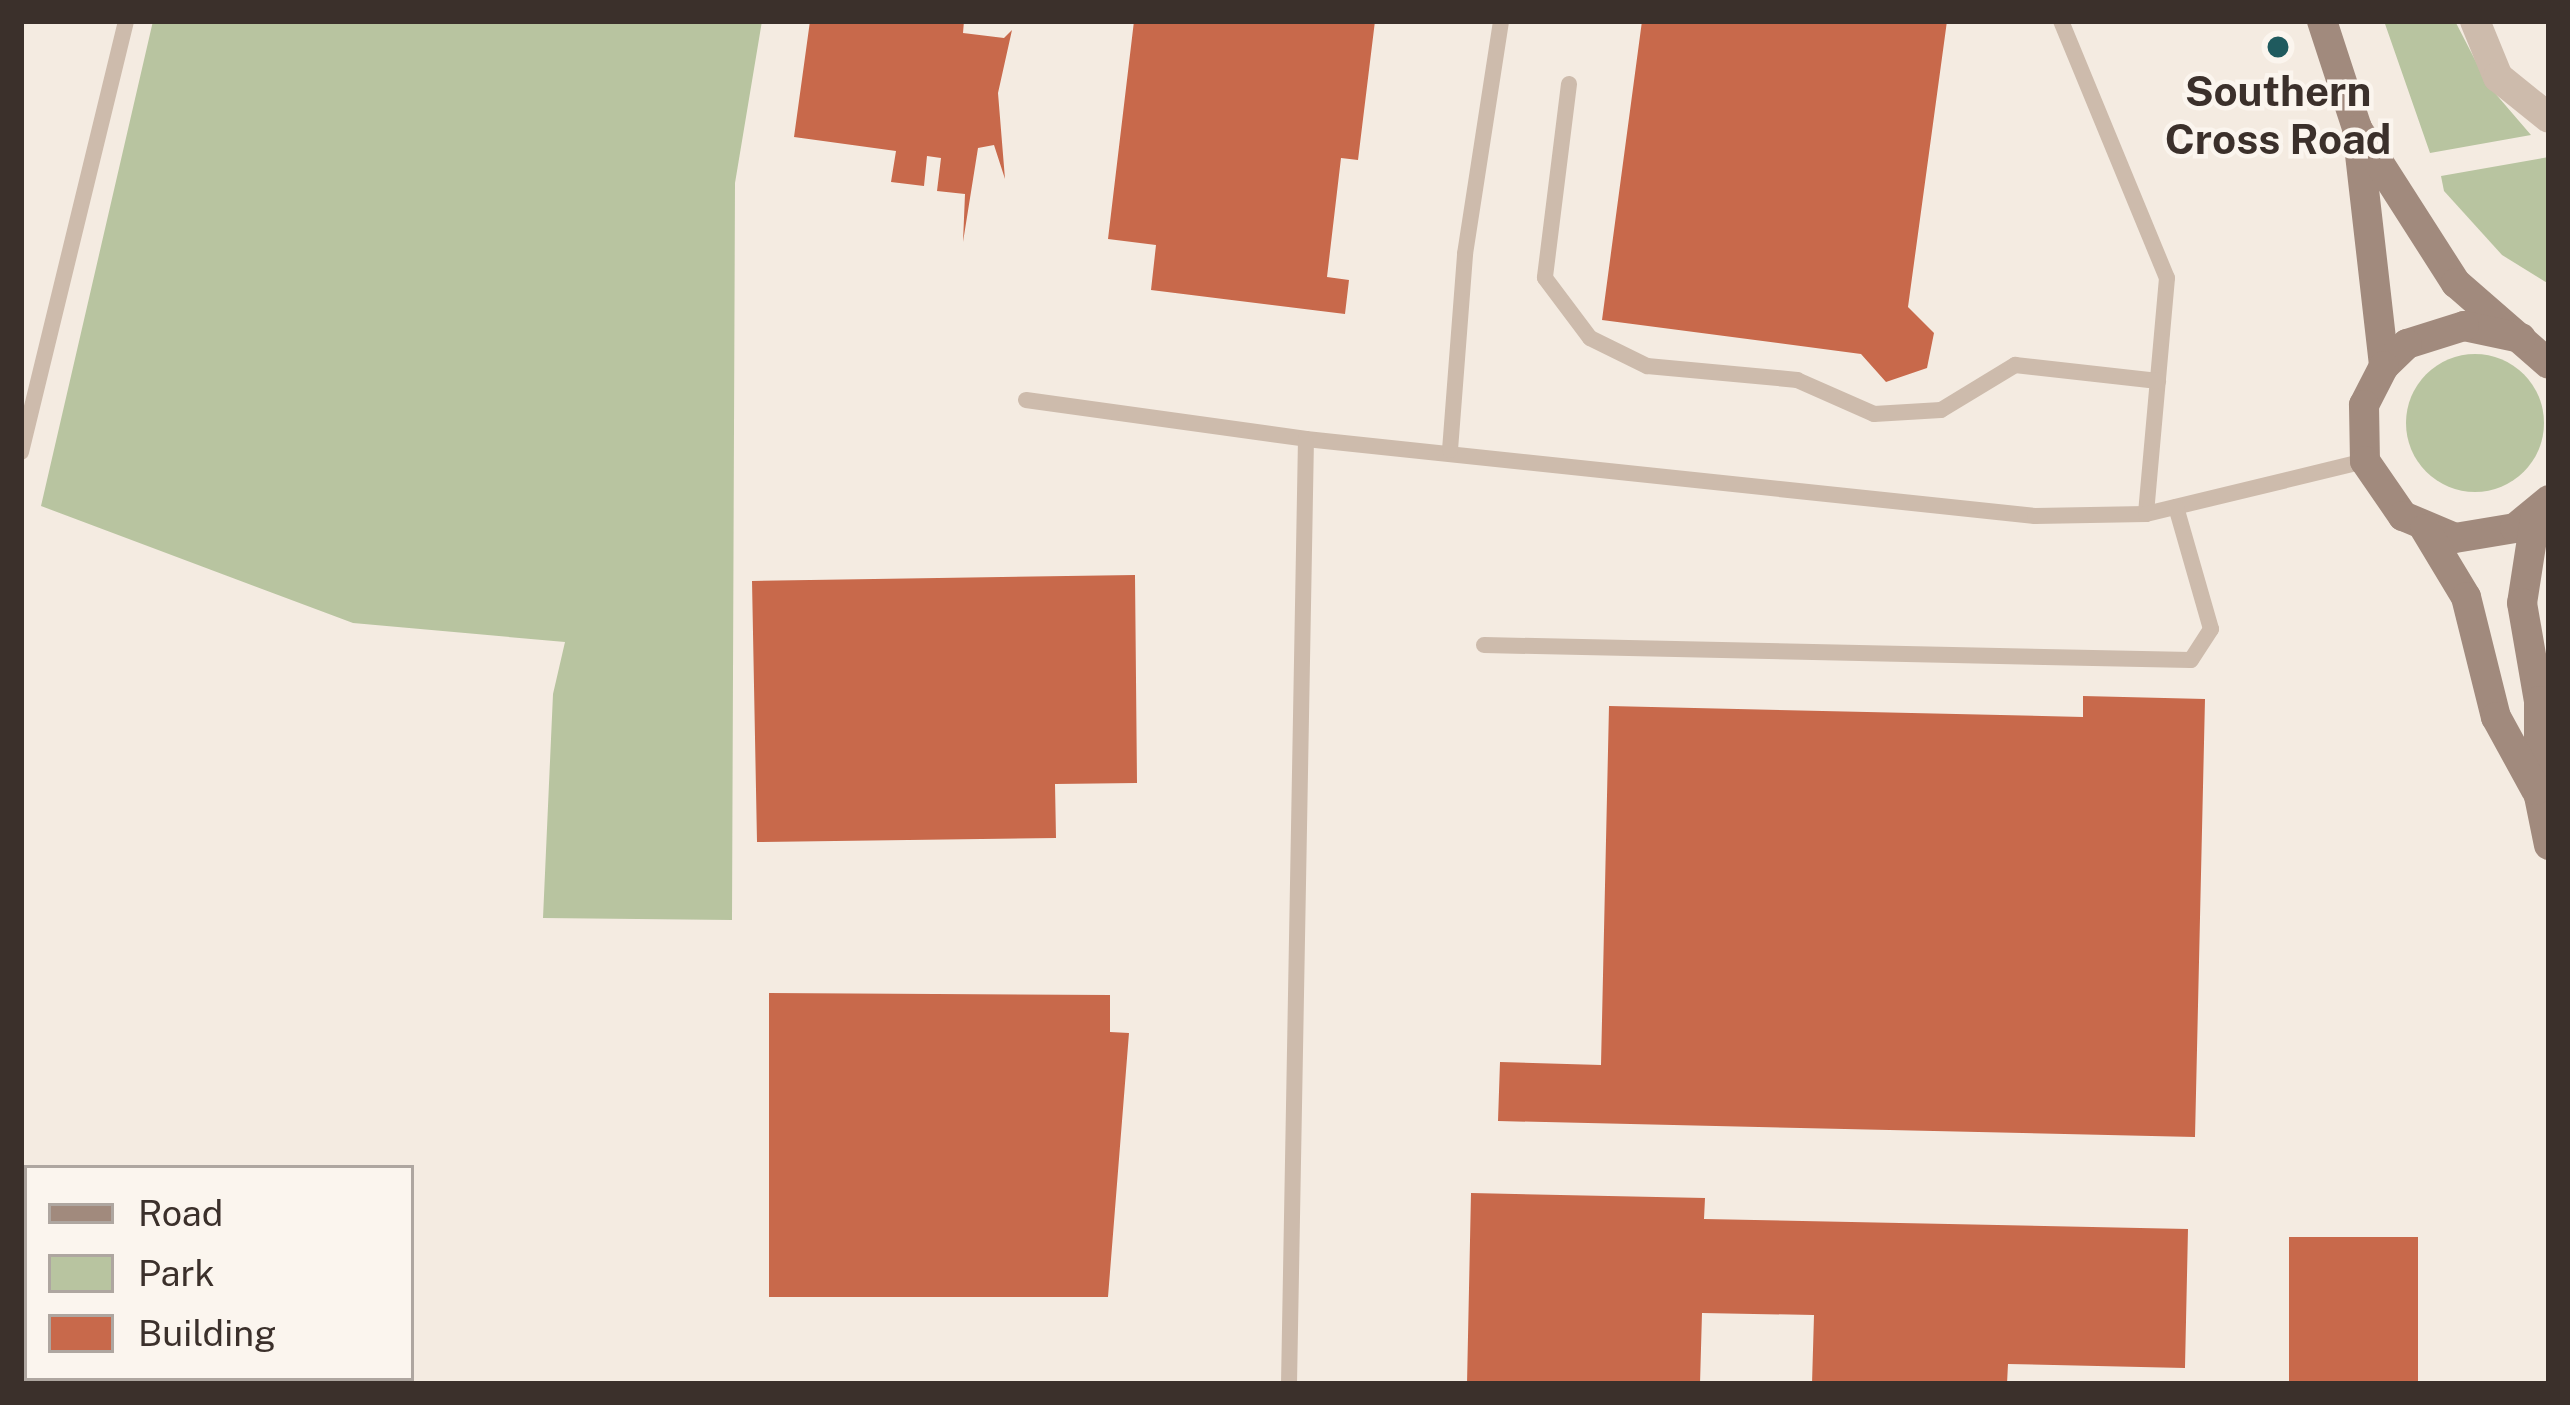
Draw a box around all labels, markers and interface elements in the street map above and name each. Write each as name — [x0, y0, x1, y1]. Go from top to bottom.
marker: Southern Cross Road — [2265, 34, 2291, 60]
place label: Southern Cross Road — [2165, 66, 2391, 164]
legend — [24, 1165, 414, 1381]
text: Road — [138, 1192, 223, 1234]
text: Park — [138, 1252, 215, 1294]
text: Building — [138, 1312, 276, 1354]

